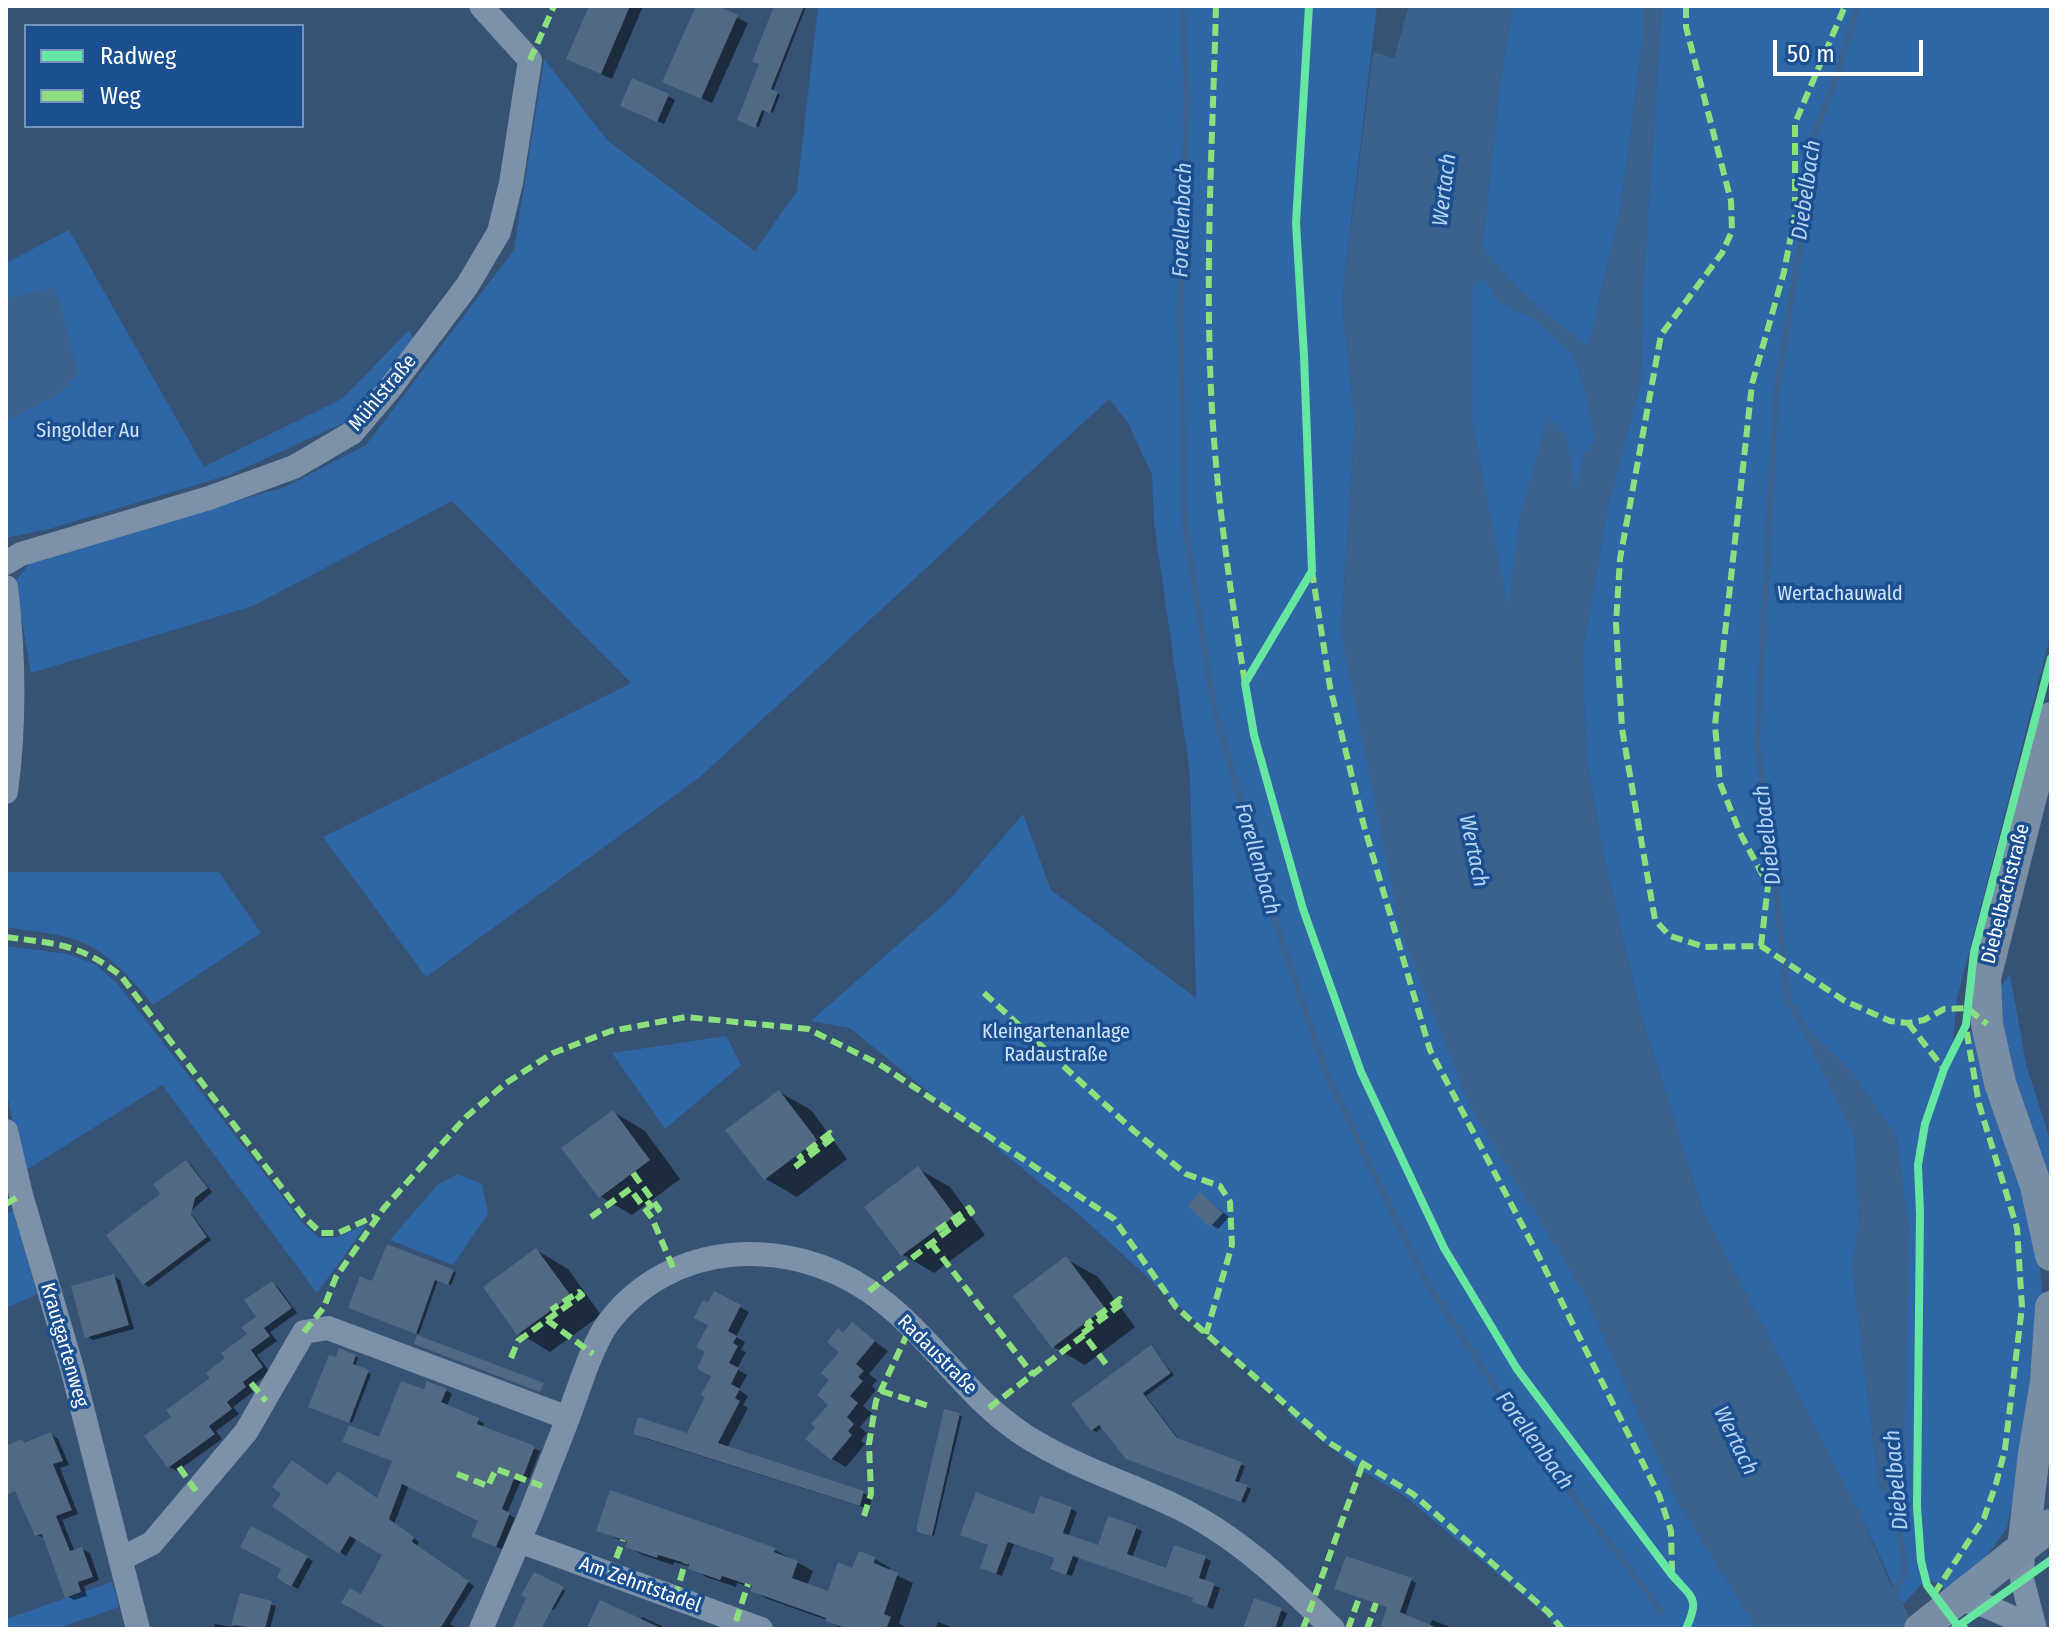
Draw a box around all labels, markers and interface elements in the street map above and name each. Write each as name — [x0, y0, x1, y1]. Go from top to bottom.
legend — [24, 24, 304, 128]
scale bar — [1777, 24, 1927, 74]
text: 50 m — [1787, 40, 1835, 68]
text: Radweg — [100, 42, 176, 70]
text: Weg — [100, 82, 141, 110]
water label: Diebelbach — [1787, 138, 1827, 242]
water label: Wertach — [1427, 152, 1463, 228]
water label: Forellenbach — [1168, 162, 1198, 278]
street label: Mühlstraße — [344, 350, 422, 436]
park label: Singolder Au — [36, 419, 140, 443]
park label: Wertachauwald — [1777, 582, 1903, 606]
water label: Diebelbach — [1749, 783, 1787, 887]
water label: Forellenbach — [1228, 800, 1286, 918]
water label: Wertach — [1452, 812, 1494, 890]
street label: Diebelbachstraße — [1977, 821, 2035, 967]
park label: Kleingartenanlage Radaustraße — [982, 1020, 1130, 1067]
street label: Krautgartenweg — [35, 1280, 93, 1410]
street label: Radaustraße — [892, 1310, 982, 1400]
water label: Forellenbach — [1490, 1387, 1578, 1495]
water label: Wertach — [1707, 1402, 1763, 1480]
water label: Diebelbach — [1879, 1429, 1915, 1531]
street label: Am Zehntstadel — [576, 1552, 704, 1618]

